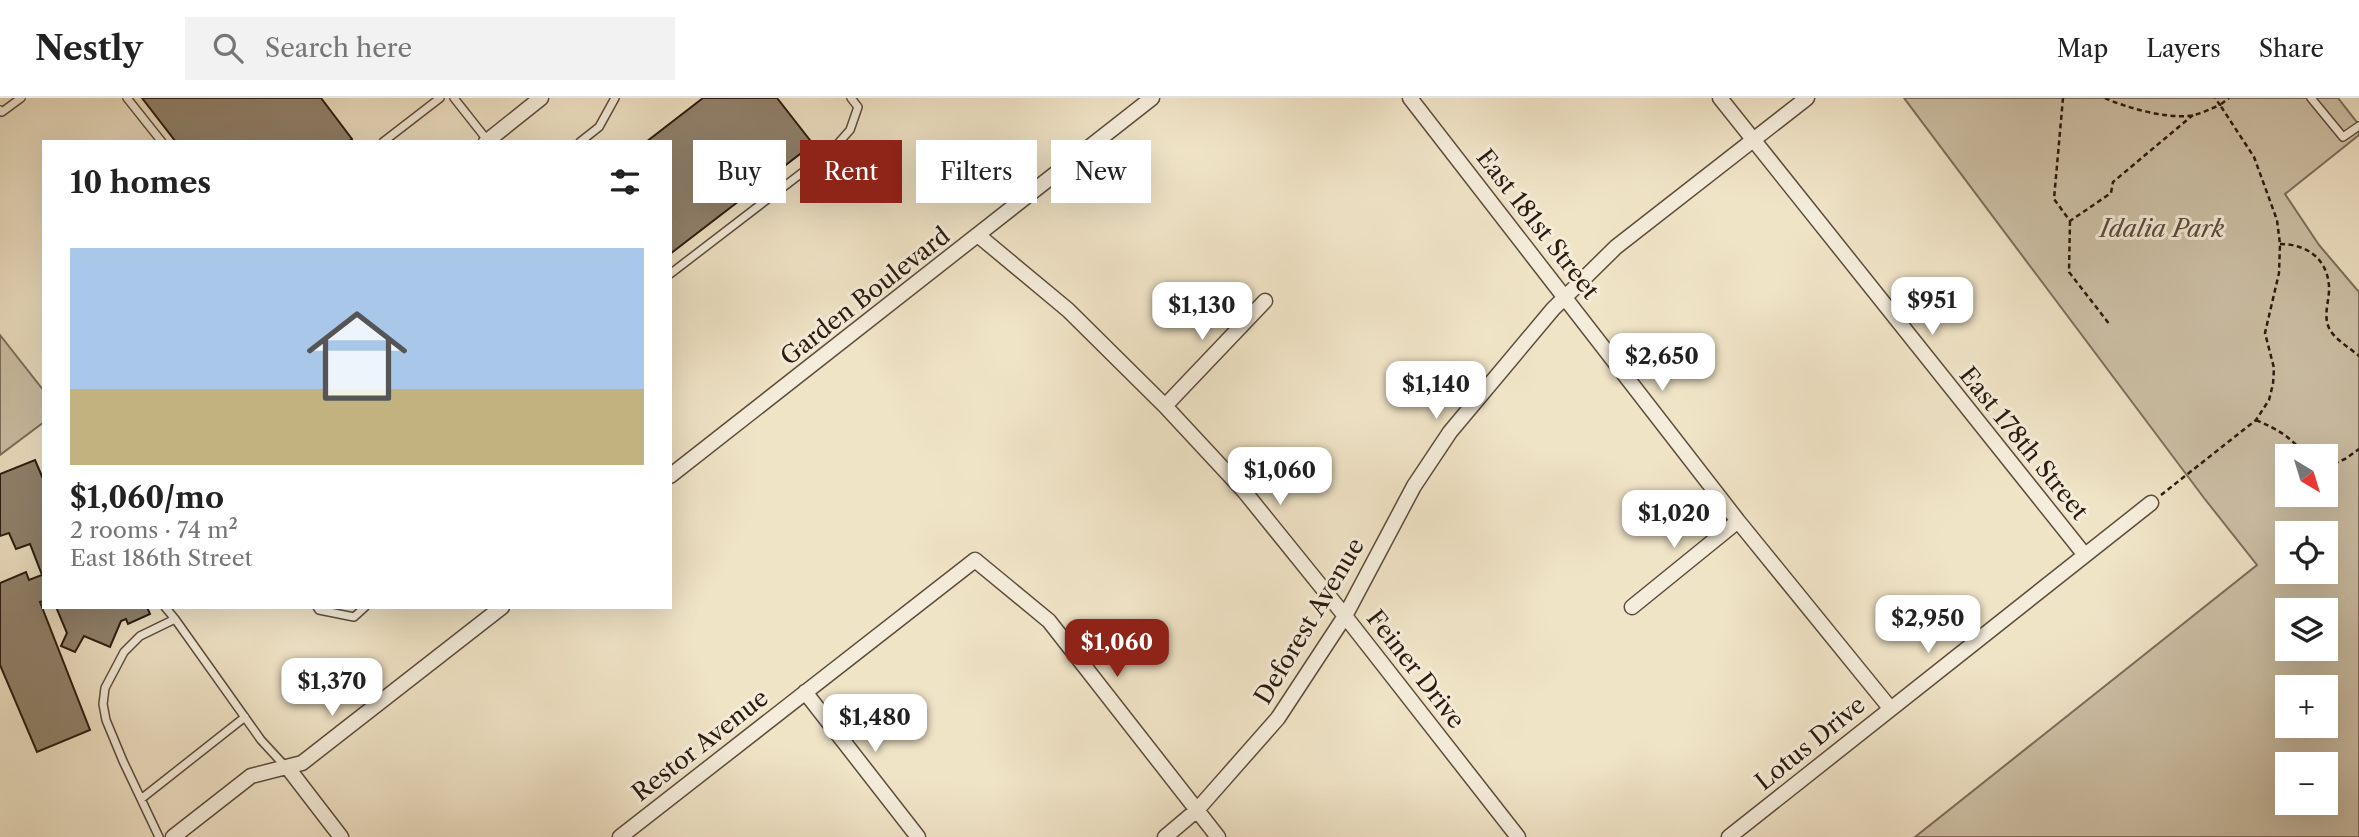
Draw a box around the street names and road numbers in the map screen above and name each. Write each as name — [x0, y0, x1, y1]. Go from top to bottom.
street label: East 181st Street — [1471, 143, 1606, 305]
street label: Garden Boulevard — [775, 221, 956, 371]
street label: East 178th Street — [1953, 361, 2095, 526]
street label: Deforest Avenue — [1248, 533, 1370, 709]
street label: Feiner Drive — [1361, 604, 1471, 734]
street label: Restor Avenue — [626, 683, 774, 807]
street label: Lotus Drive — [1749, 690, 1871, 796]

